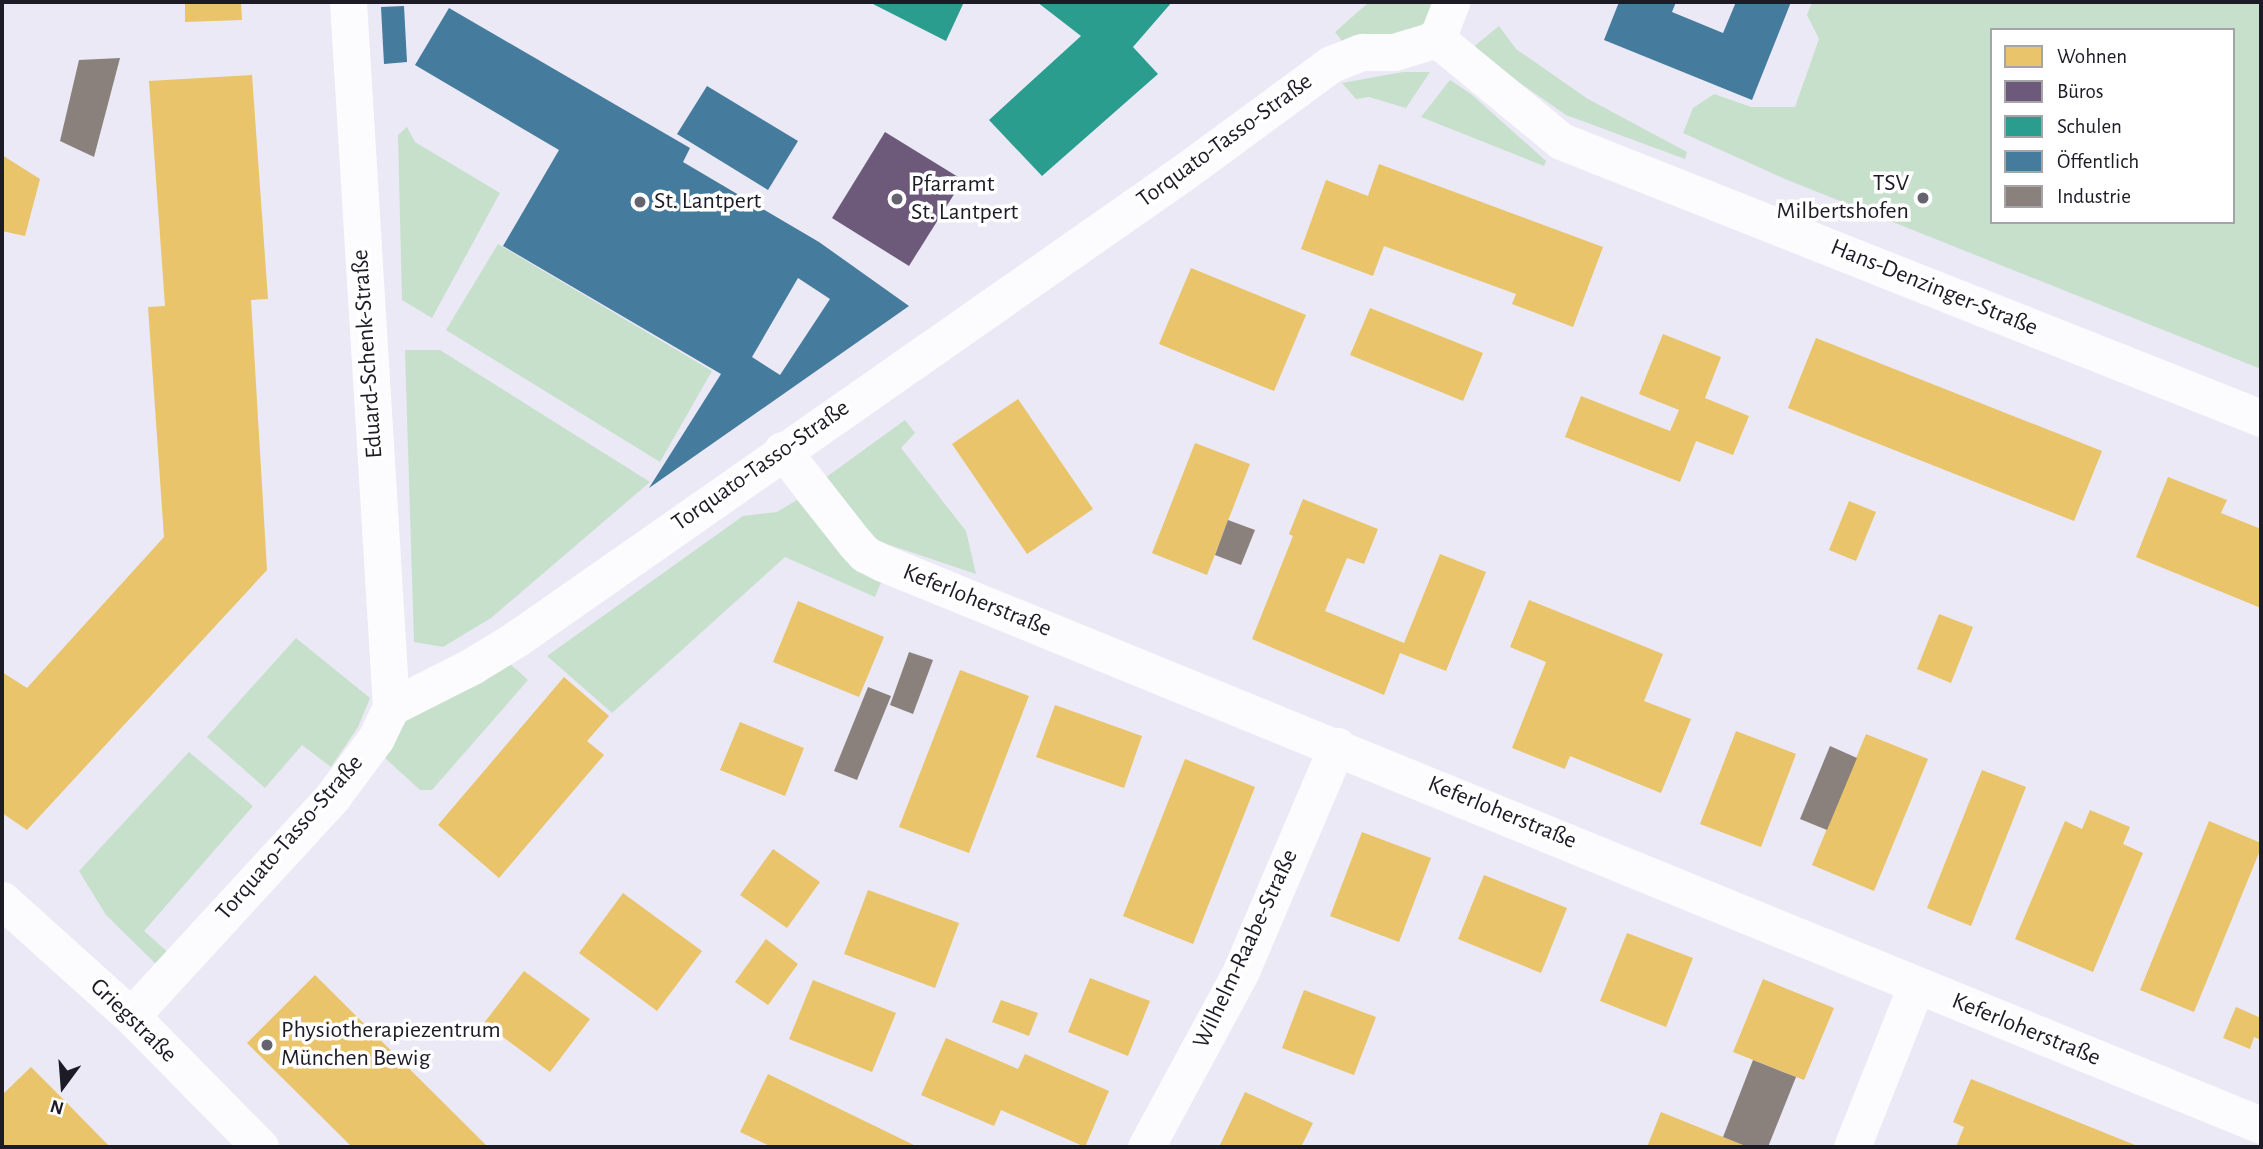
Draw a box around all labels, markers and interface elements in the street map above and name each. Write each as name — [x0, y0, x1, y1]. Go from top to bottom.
legend — [1990, 28, 2235, 224]
text: Wohnen — [2057, 46, 2127, 67]
street label: Torquato-Tasso-Straße — [1132, 68, 1318, 214]
text: Büros — [2057, 81, 2104, 102]
text: Schulen — [2057, 116, 2122, 137]
text: Öffentlich — [2057, 151, 2139, 172]
place label: TSV Milbertshofen — [1777, 170, 1909, 226]
place label: Pfarramt St. Lantpert — [911, 171, 1018, 227]
text: Industrie — [2057, 186, 2131, 207]
place label: St. Lantpert — [654, 188, 761, 216]
marker: TSV Milbertshofen — [1915, 190, 1931, 206]
marker: Pfarramt St. Lantpert — [889, 191, 905, 207]
marker: St. Lantpert — [632, 194, 648, 210]
street label: Hans-Denzinger-Straße — [1826, 233, 2042, 343]
street label: Eduard-Schenk-Straße — [346, 248, 390, 460]
street label: Torquato-Tasso-Straße — [667, 394, 855, 538]
street label: Keferloherstraße — [898, 558, 1056, 644]
street label: Torquato-Tasso-Straße — [210, 749, 370, 927]
street label: Keferloherstraße — [1423, 770, 1581, 856]
street label: Wilhelm-Raabe-Straße — [1187, 845, 1305, 1053]
street label: Griegstraße — [84, 973, 182, 1069]
street label: Keferloherstraße — [1947, 987, 2105, 1073]
place label: Physiotherapiezentrum München Bewig — [281, 1017, 501, 1073]
marker: Physiotherapiezentrum München Bewig — [259, 1037, 275, 1053]
north arrow — [28, 1051, 98, 1121]
text: N — [48, 1096, 66, 1118]

